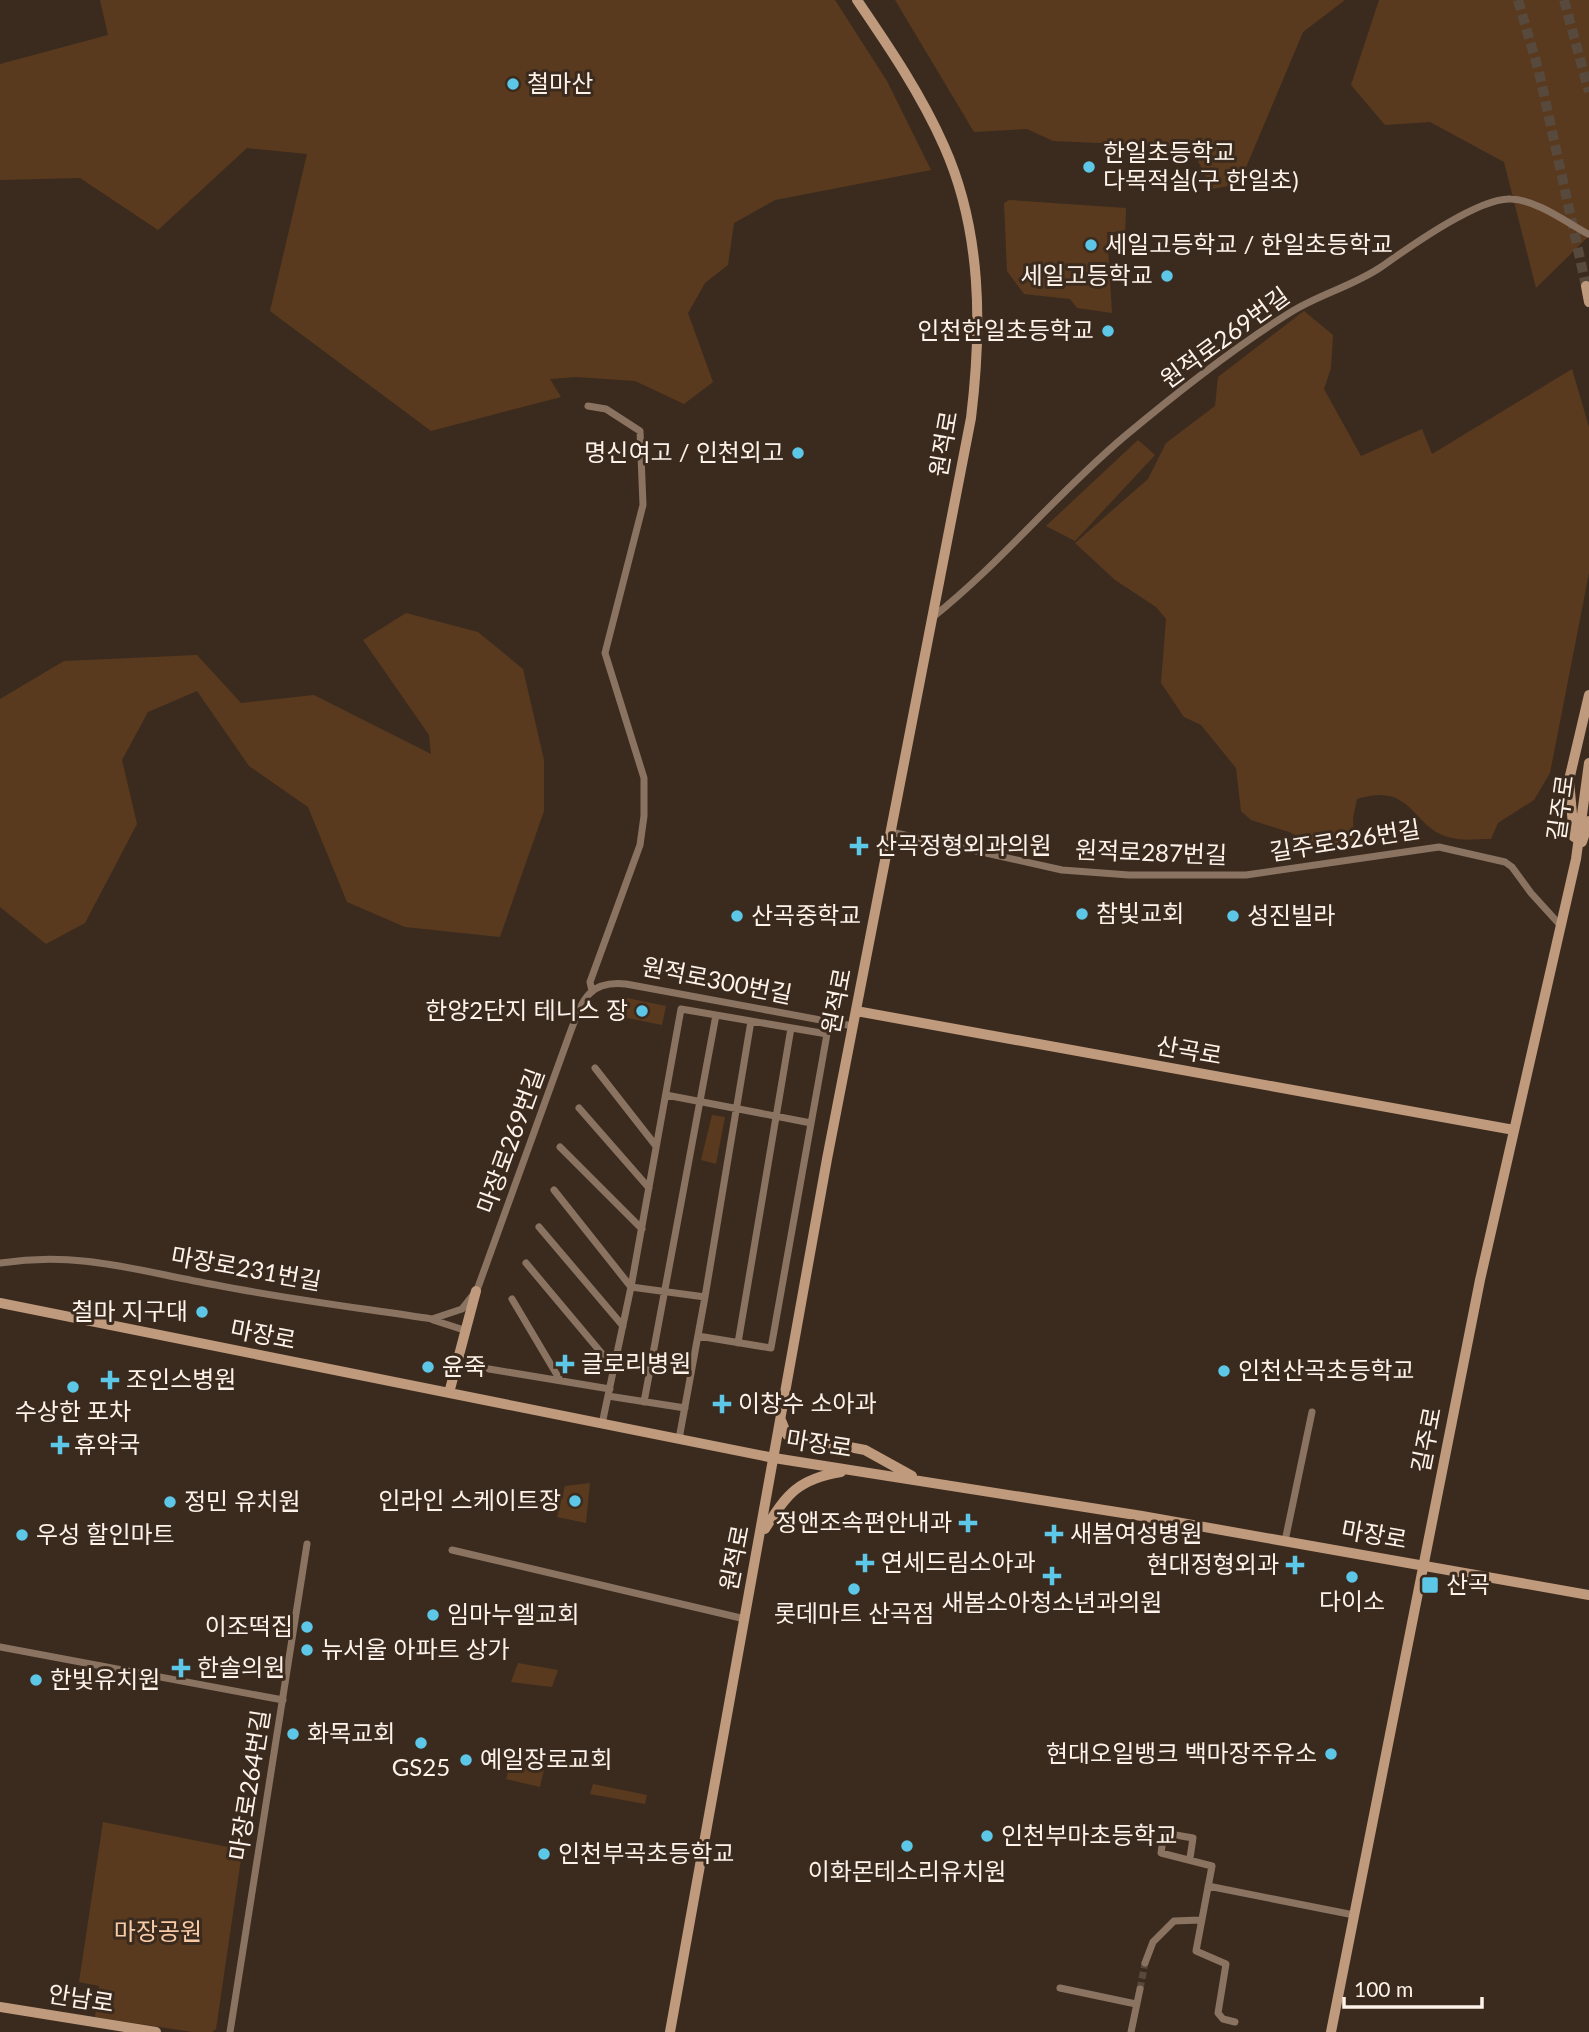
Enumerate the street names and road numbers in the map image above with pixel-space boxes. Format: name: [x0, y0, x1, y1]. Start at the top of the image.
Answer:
street label: 원적로269번길: [1154, 280, 1294, 393]
street label: 원적로: [922, 409, 963, 479]
street label: 길주로: [1541, 773, 1578, 843]
street label: 길주로326번길: [1267, 813, 1422, 866]
street label: 원적로287번길: [1075, 834, 1228, 869]
street label: 원적로300번길: [640, 951, 795, 1008]
street label: 원적로: [815, 965, 856, 1036]
street label: 산곡로: [1154, 1029, 1224, 1070]
street label: 마장로269번길: [470, 1064, 549, 1217]
street label: 마장로231번길: [169, 1240, 324, 1295]
street label: 마장로: [228, 1313, 299, 1354]
street label: 길주로: [1405, 1404, 1446, 1475]
street label: 마장로: [784, 1423, 854, 1462]
street label: 마장로: [1339, 1513, 1409, 1554]
street label: 원적로: [713, 1522, 754, 1593]
street label: 마장로264번길: [222, 1707, 275, 1862]
street label: 안남로: [46, 1978, 116, 2017]

